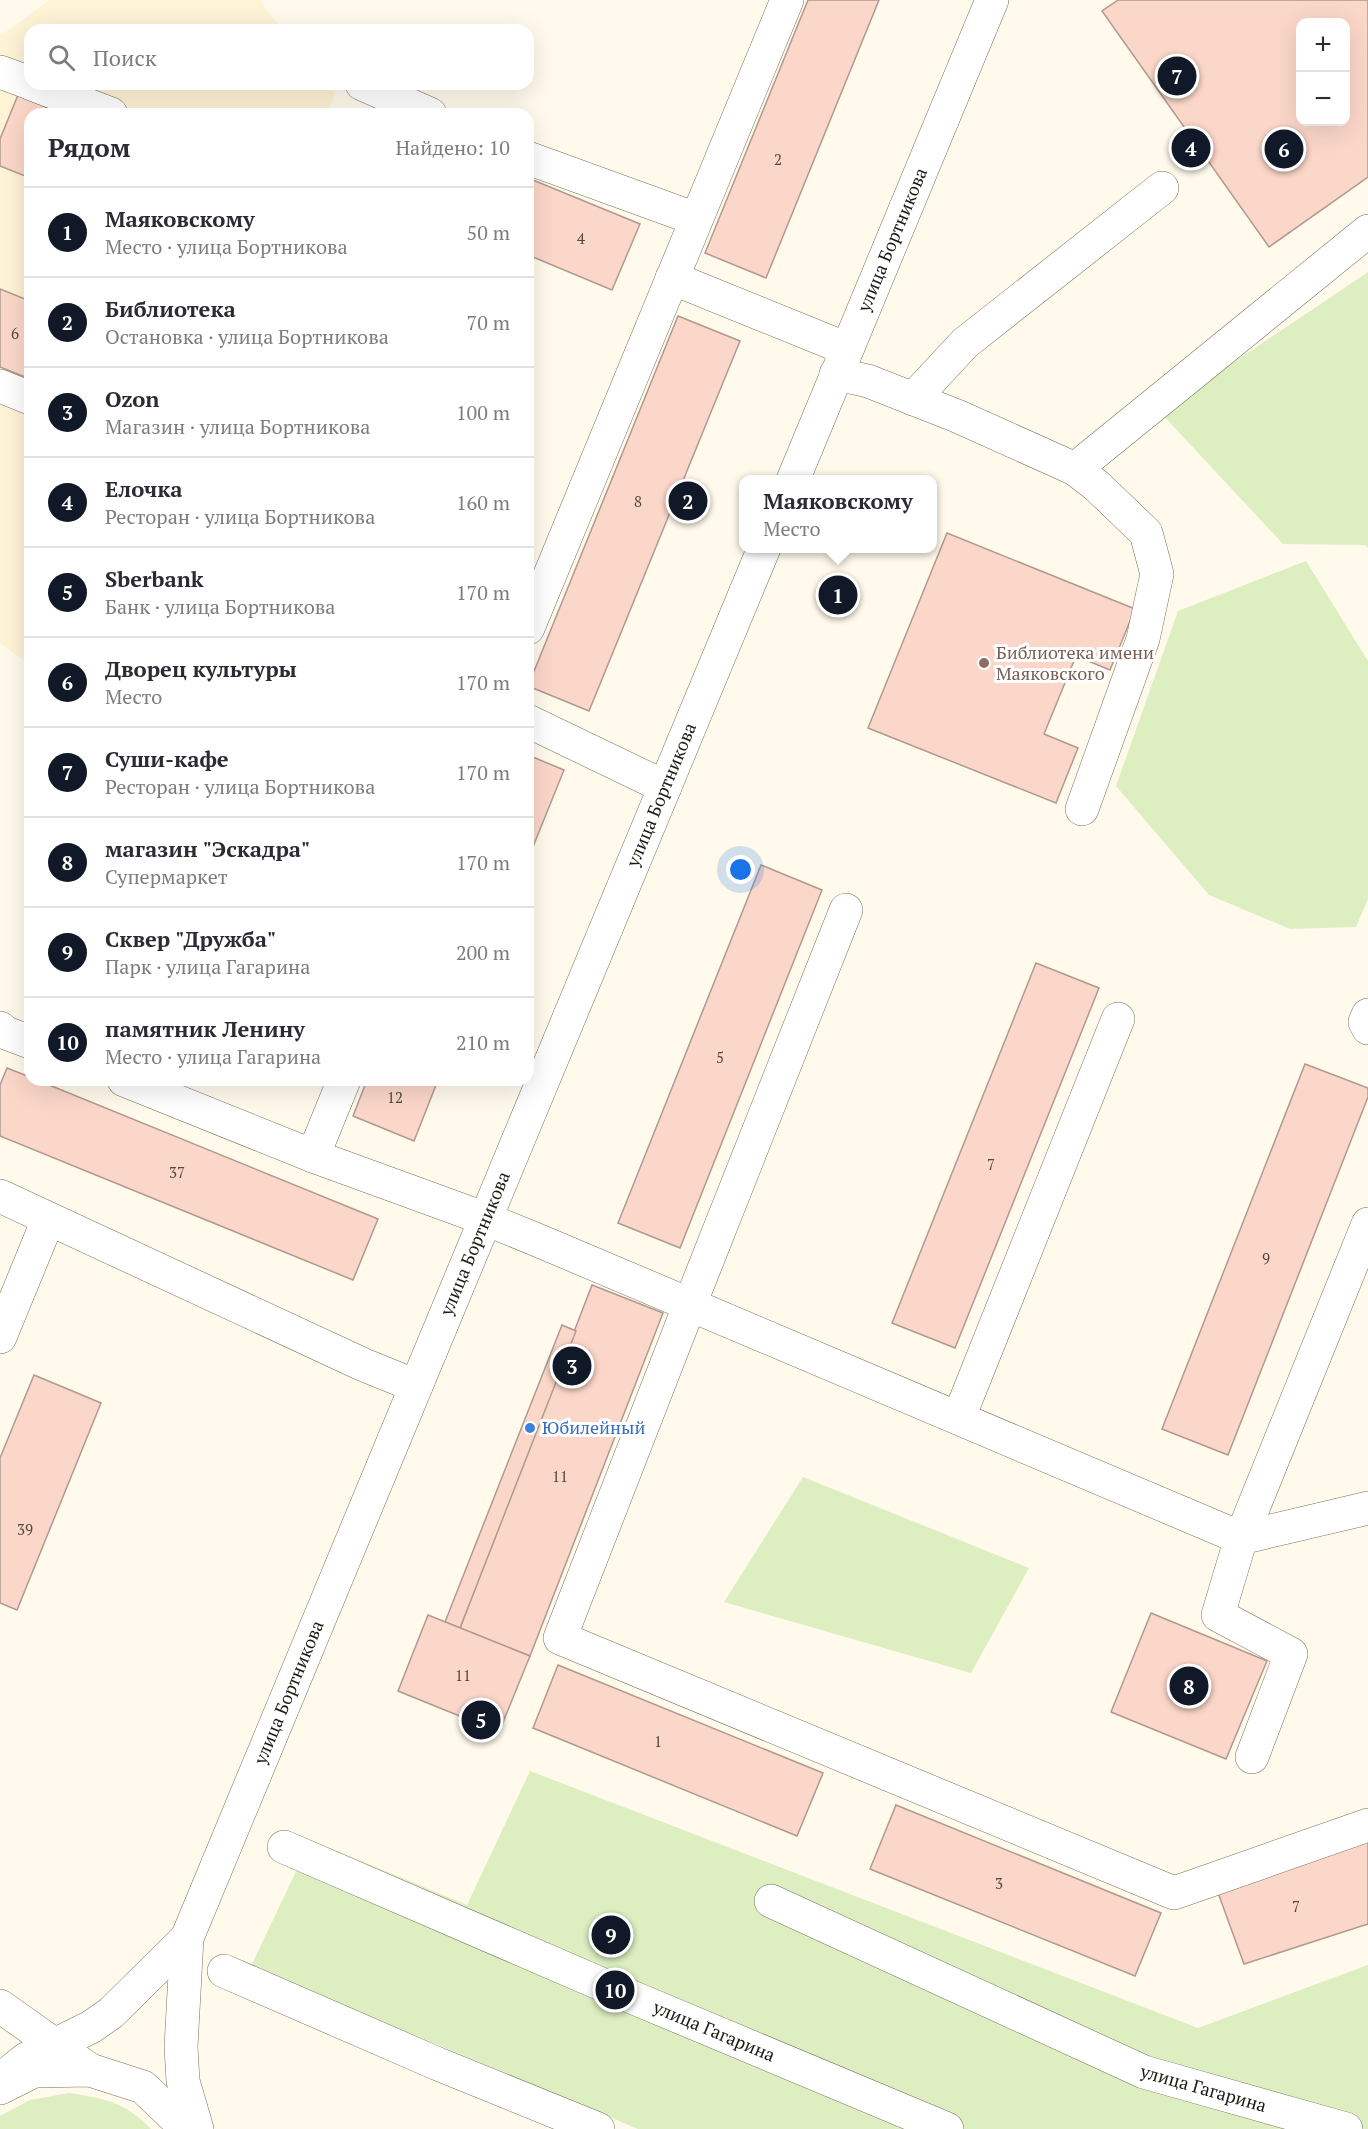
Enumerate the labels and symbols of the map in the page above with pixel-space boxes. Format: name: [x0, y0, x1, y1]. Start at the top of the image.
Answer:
pin: 7: [1158, 54, 1196, 98]
pin: 4: [1172, 126, 1210, 170]
pin: 6: [1264, 126, 1304, 172]
house number: 2: [774, 149, 782, 169]
street label: улица Бортникова: [851, 164, 932, 316]
house number: 4: [577, 228, 585, 248]
house number: 6: [11, 323, 19, 343]
pin: 2: [668, 478, 708, 524]
house number: 8: [634, 491, 642, 511]
pin: 1: [818, 572, 858, 618]
place label: Библиотека имени Маяковского: [996, 640, 1154, 685]
marker: Библиотека имени Маяковского: [977, 656, 991, 670]
street label: улица Бортникова: [620, 719, 701, 871]
your location: [726, 855, 755, 884]
house number: 5: [716, 1047, 724, 1067]
house number: 12: [387, 1087, 403, 1107]
house number: 7: [987, 1154, 995, 1174]
house number: 37: [169, 1162, 185, 1182]
street label: улица Бортникова: [433, 1168, 515, 1320]
house number: 9: [1262, 1248, 1270, 1268]
pin: 3: [552, 1344, 592, 1388]
place label: Юбилейный: [542, 1415, 645, 1439]
marker: Юбилейный: [523, 1421, 537, 1435]
house number: 11: [552, 1466, 568, 1486]
house number: 39: [17, 1519, 33, 1539]
street label: улица Бортникова: [247, 1617, 329, 1769]
pin: 8: [1170, 1664, 1208, 1708]
house number: 11: [455, 1665, 471, 1685]
pin: 5: [462, 1698, 500, 1742]
house number: 1: [654, 1731, 662, 1751]
house number: 3: [995, 1873, 1003, 1893]
house number: 7: [1292, 1896, 1300, 1916]
pin: 9: [592, 1912, 630, 1958]
pin: 10: [596, 1968, 634, 2012]
street label: улица Гагарина: [649, 1994, 779, 2067]
street label: улица Гагарина: [1137, 2058, 1269, 2117]

